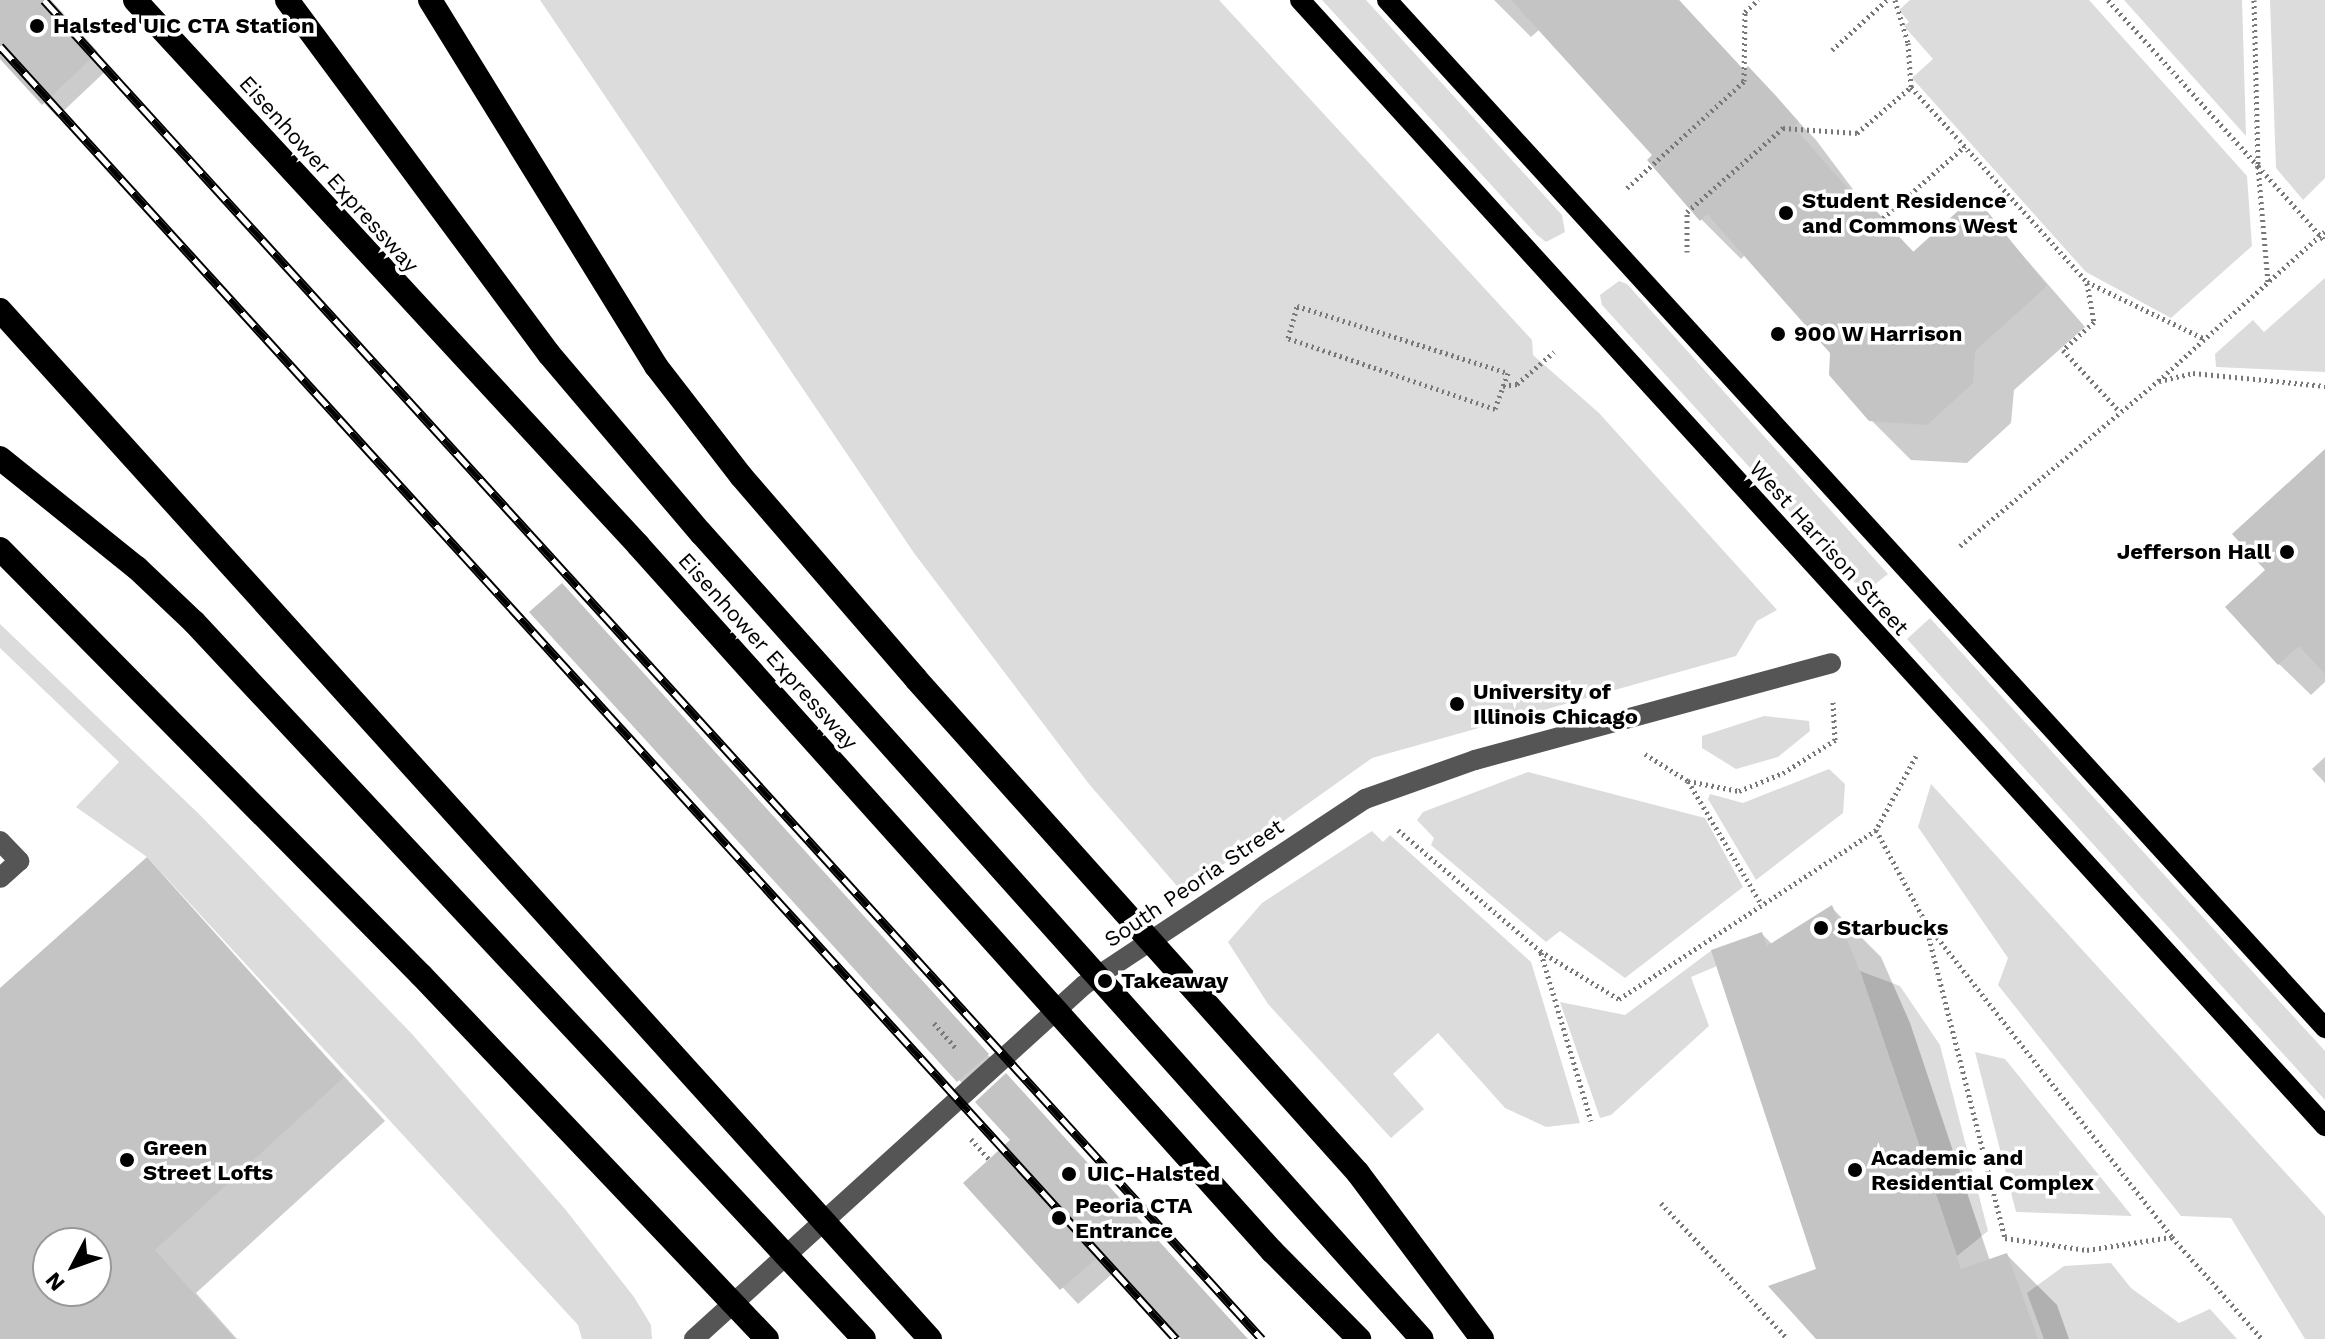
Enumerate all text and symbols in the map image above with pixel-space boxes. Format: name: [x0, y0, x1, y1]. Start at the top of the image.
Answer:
place label: Halsted UIC CTA Station: [53, 13, 315, 39]
marker: Halsted UIC CTA Station: [28, 17, 46, 35]
street label: Eisenhower Expressway: [233, 70, 425, 278]
place label: Student Residence and Commons West: [1802, 187, 2018, 238]
marker: Student Residence and Commons West: [1777, 204, 1795, 222]
place label: 900 W Harrison: [1794, 321, 1963, 347]
marker: 900 W Harrison: [1769, 325, 1787, 343]
street label: West Harrison Street: [1744, 455, 1914, 641]
place label: Jefferson Hall: [2117, 539, 2271, 565]
marker: Jefferson Hall: [2278, 543, 2296, 561]
street label: Eisenhower Expressway: [672, 547, 864, 755]
place label: University of Illinois Chicago: [1473, 678, 1638, 730]
marker: University of Illinois Chicago: [1448, 695, 1466, 713]
street label: South Peoria Street: [1099, 813, 1289, 953]
place label: Starbucks: [1837, 915, 1948, 941]
marker: Starbucks: [1812, 919, 1830, 937]
place label: Takeaway: [1121, 968, 1228, 994]
marker: Takeaway: [1096, 972, 1114, 990]
place label: Green Street Lofts: [143, 1134, 273, 1186]
place label: Academic and Residential Complex: [1871, 1144, 2094, 1196]
marker: Green Street Lofts: [118, 1151, 136, 1169]
place label: UIC-Halsted: [1087, 1161, 1220, 1187]
marker: Academic and Residential Complex: [1846, 1161, 1864, 1179]
marker: UIC-Halsted: [1058, 1163, 1080, 1185]
place label: Peoria CTA Entrance: [1075, 1192, 1193, 1244]
marker: Peoria CTA Entrance: [1050, 1209, 1068, 1227]
north arrow: [32, 1227, 112, 1307]
text: N: [40, 1267, 70, 1296]

